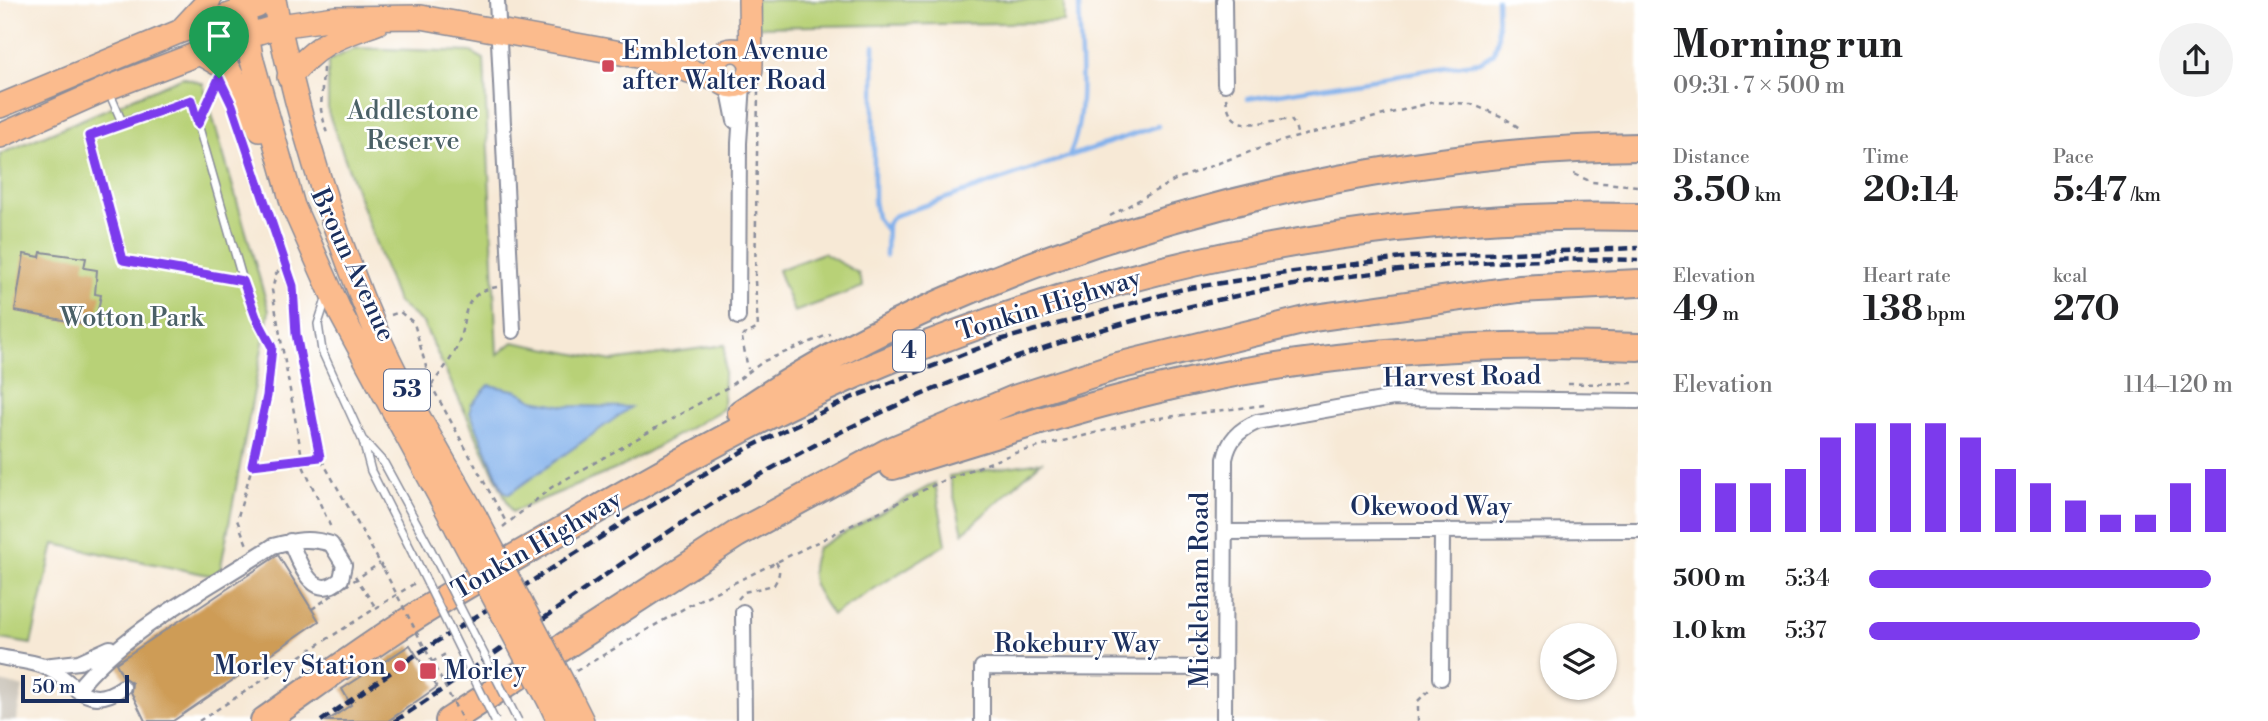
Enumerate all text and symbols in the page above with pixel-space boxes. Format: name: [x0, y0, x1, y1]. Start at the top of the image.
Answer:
pin: [189, 6, 249, 78]
icon: arrive: [200, 17, 238, 55]
text: Morning run: [1673, 22, 1903, 69]
button: share: [2159, 23, 2233, 97]
place label: Embleton Avenue after Walter Road: [622, 35, 828, 97]
marker: Embleton Avenue after Walter Road: [600, 58, 616, 74]
text: 09:31 · 7 × 500 m: [1673, 72, 1845, 100]
park label: Addlestone Reserve: [346, 95, 479, 157]
text: Distance: [1673, 145, 1750, 169]
text: Time: [1863, 145, 1909, 169]
text: Pace: [2053, 145, 2094, 169]
text: 3.50: [1673, 169, 1751, 212]
text: 20:14: [1863, 169, 1959, 212]
text: 5:47: [2053, 169, 2127, 212]
street label: Broun Avenue: [303, 182, 402, 347]
text: km: [1751, 183, 1781, 207]
text: /km: [2127, 183, 2161, 207]
street label: Tonkin Highway: [953, 262, 1145, 348]
text: Elevation: [1673, 264, 1755, 288]
text: Heart rate: [1863, 264, 1951, 288]
text: kcal: [2053, 264, 2087, 288]
text: 49: [1673, 288, 1719, 331]
text: 138: [1863, 288, 1923, 331]
text: 270: [2053, 288, 2120, 331]
park label: Wotton Park: [59, 302, 205, 334]
text: m: [1719, 302, 1739, 326]
text: bpm: [1923, 302, 1966, 326]
road number: 4: [893, 330, 925, 372]
street label: Harvest Road: [1383, 360, 1542, 394]
road number: 53: [384, 370, 430, 410]
text: Elevation: [1673, 371, 1773, 399]
text: 114–120 m: [2124, 371, 2233, 399]
street label: Tonkin Highway: [446, 483, 628, 607]
street label: Okewood Way: [1350, 491, 1512, 523]
street label: Mickleham Road: [1184, 492, 1216, 688]
text: 500 m: [1673, 565, 1745, 593]
text: 5:34: [1785, 565, 1830, 593]
text: 1.0 km: [1673, 617, 1746, 645]
text: 5:37: [1785, 617, 1827, 645]
map controls: [1540, 623, 1617, 700]
button: layers: [1540, 623, 1617, 700]
street label: Rokebury Way: [994, 628, 1160, 660]
place label: Morley Station: [213, 650, 386, 682]
place label: Morley: [444, 655, 526, 687]
marker: Morley Station: [392, 658, 408, 674]
marker: Morley: [418, 661, 438, 681]
scale bar: [21, 672, 130, 704]
text: 50 m: [32, 675, 76, 699]

